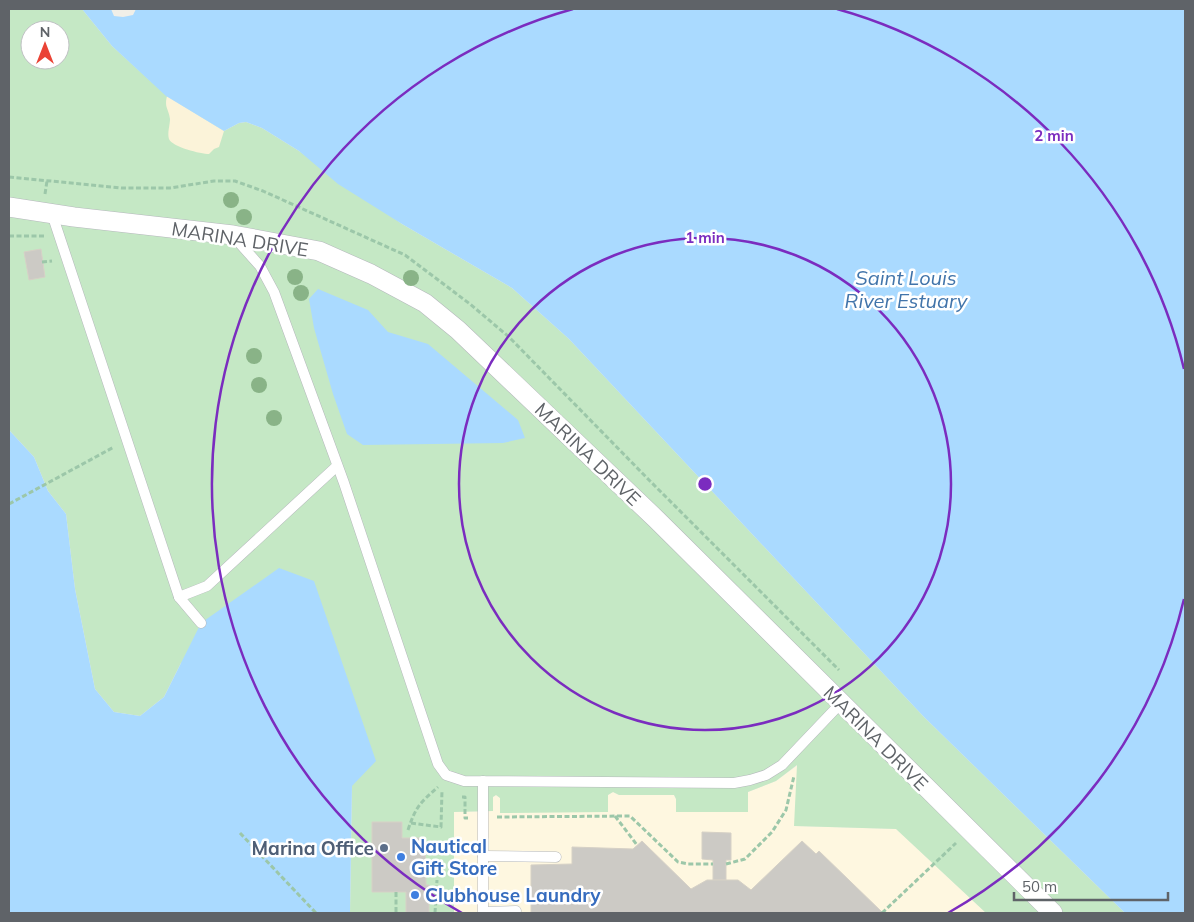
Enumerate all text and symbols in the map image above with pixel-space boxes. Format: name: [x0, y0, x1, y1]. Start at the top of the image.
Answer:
north arrow: [20, 20, 70, 70]
text: N: [40, 23, 50, 41]
text: 2 min: [1034, 126, 1074, 145]
street label: MARINA DRIVE: [170, 216, 310, 262]
text: 1 min: [685, 228, 725, 247]
water label: Saint Louis River Estuary: [845, 265, 969, 313]
street label: MARINA DRIVE: [530, 397, 646, 511]
centre of rings: [696, 475, 714, 493]
street label: MARINA DRIVE: [819, 681, 933, 795]
place label: Nautical Gift Store: [411, 834, 497, 880]
place label: Marina Office: [252, 836, 374, 860]
marker: Marina Office: [378, 842, 390, 854]
marker: Nautical Gift Store: [395, 851, 407, 863]
scale bar: [1014, 870, 1168, 902]
text: 50 m: [1022, 877, 1057, 896]
place label: Clubhouse Laundry: [425, 883, 601, 907]
marker: Clubhouse Laundry: [409, 889, 421, 901]

